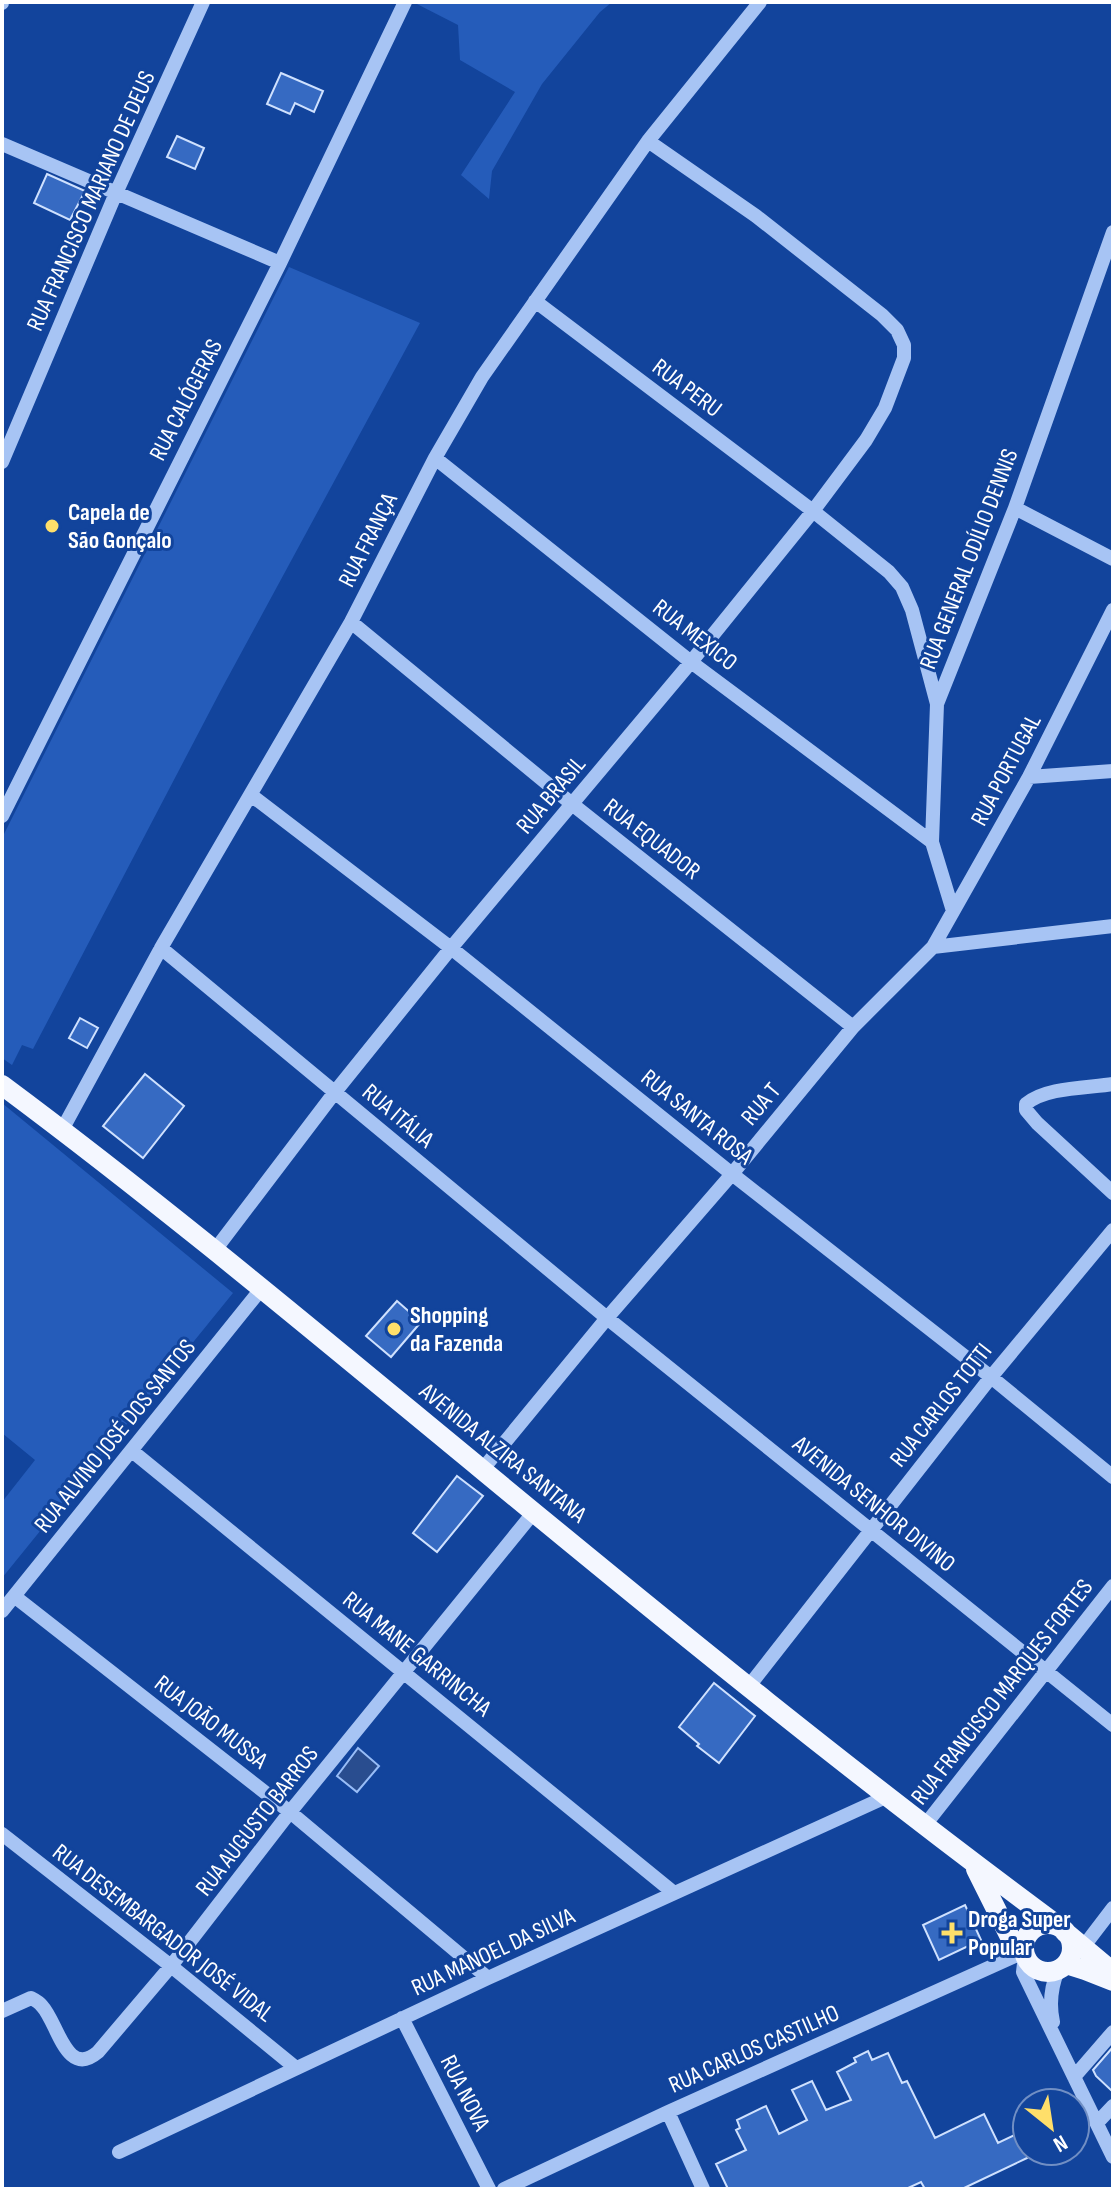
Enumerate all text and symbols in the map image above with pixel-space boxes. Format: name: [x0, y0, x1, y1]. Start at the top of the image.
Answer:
street label: RUA FRANCISCO MARIANO DE DEUS: [21, 67, 161, 335]
street label: RUA CALÓGERAS: [143, 334, 229, 466]
street label: RUA PERU: [646, 352, 728, 424]
street label: RUA GENERAL ODÍLIO DENNIS: [914, 445, 1024, 673]
street label: RUA FRANÇA: [332, 488, 404, 592]
place label: Capela de São Gonçalo: [68, 498, 172, 555]
marker: Capela de São Gonçalo: [43, 517, 61, 535]
street label: RUA MEXICO: [647, 593, 743, 677]
street label: RUA PORTUGAL: [964, 709, 1048, 831]
street label: RUA BRASIL: [510, 750, 592, 840]
street label: RUA EQUADOR: [598, 792, 706, 886]
street label: RUA SANTA ROSA: [635, 1063, 759, 1171]
street label: RUA T: [735, 1077, 787, 1131]
street label: RUA ITÁLIA: [356, 1078, 440, 1155]
place label: Shopping da Fazenda: [410, 1301, 503, 1358]
marker: Shopping da Fazenda: [385, 1320, 403, 1338]
street label: RUA ALVINO JOSÉ DOS SANTOS: [28, 1333, 202, 1539]
street label: RUA CARLOS TOTTI: [884, 1337, 998, 1473]
street label: AVENIDA ALZIRA SANTANA: [413, 1376, 593, 1530]
street label: AVENIDA SENHOR DIVINO: [786, 1429, 961, 1578]
street label: RUA FRANCISCO MARQUES FORTES: [905, 1573, 1099, 1811]
street label: RUA MANE GARRINCHA: [337, 1585, 498, 1723]
street label: RUA JOÃO MUSSA: [149, 1669, 274, 1776]
street label: RUA AUGUSTO BARROS: [189, 1740, 325, 1902]
street label: RUA DESEMBARGADOR JOSÉ VIDAL: [47, 1838, 279, 2028]
street label: RUA MANOEL DA SILVA: [407, 1901, 580, 2002]
place label: Droga Super Popular: [968, 1905, 1071, 1962]
marker: Droga Super Popular: [943, 1924, 961, 1942]
street label: RUA CARLOS CASTILHO: [664, 1998, 844, 2100]
street label: RUA NOVA: [434, 2050, 497, 2136]
north arrow: [1011, 2087, 1091, 2167]
text: N: [1048, 2128, 1072, 2158]

